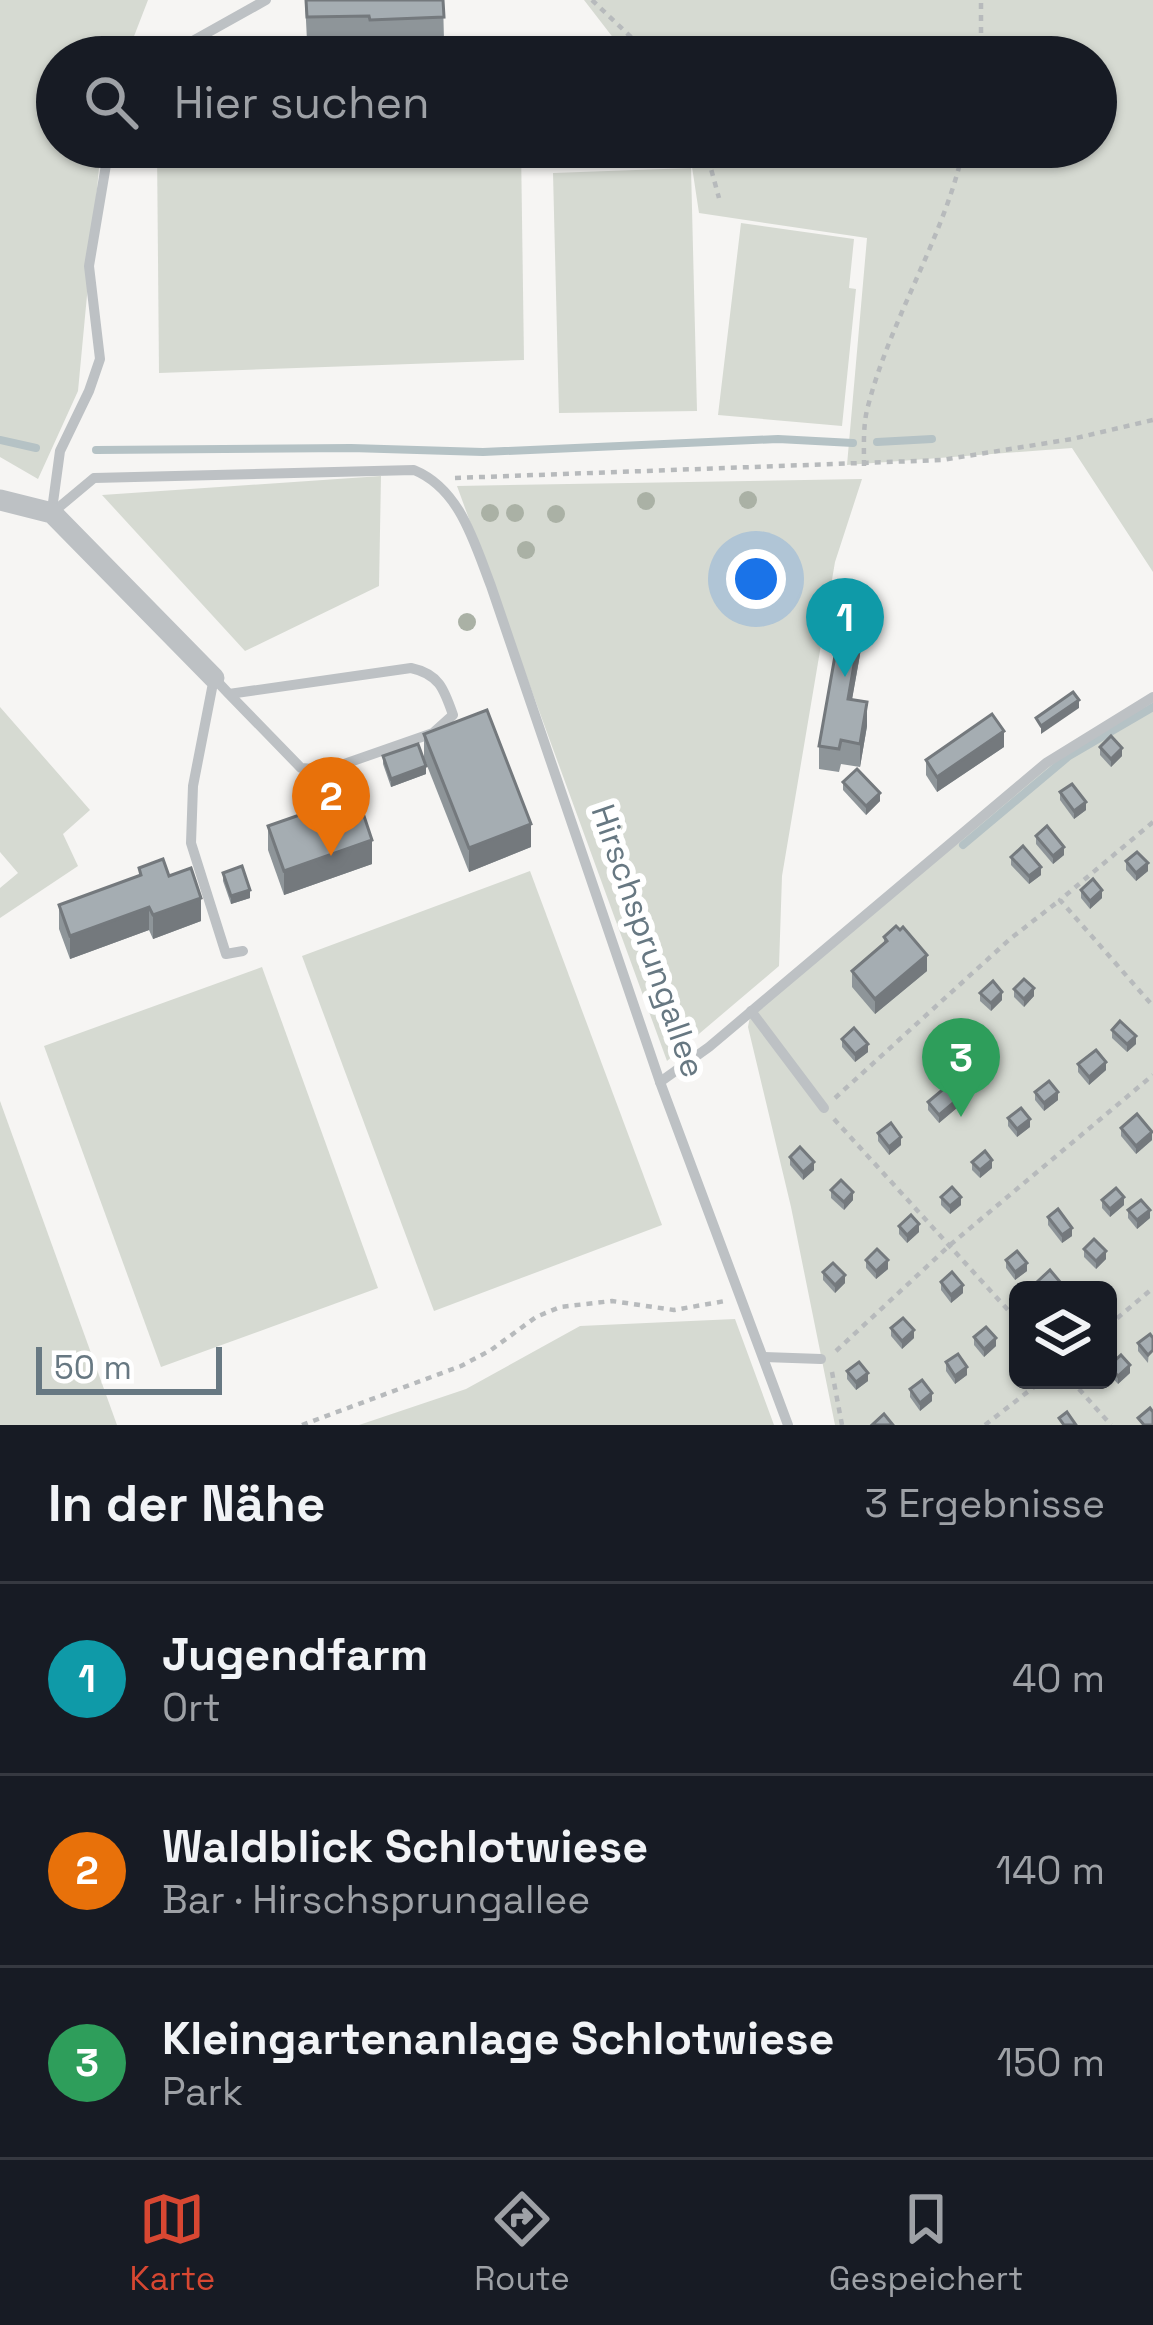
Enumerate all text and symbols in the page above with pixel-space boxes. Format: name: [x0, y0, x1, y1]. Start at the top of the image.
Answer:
search box: [36, 36, 1117, 168]
icon: search: [78, 69, 144, 135]
text: Hier suchen: [174, 74, 430, 131]
your location: [726, 549, 786, 609]
pin: 1: [806, 578, 884, 677]
pin: 2: [292, 757, 370, 856]
street label: Hirschsprungallee: [582, 799, 714, 1083]
pin: 3: [922, 1018, 1000, 1117]
map controls: [1009, 1281, 1117, 1389]
button: layers: [1009, 1281, 1117, 1389]
scale bar: [36, 1341, 222, 1394]
text: 50 m: [54, 1347, 132, 1389]
text: In der Nähe: [48, 1471, 325, 1536]
text: 3 Ergebnisse: [865, 1479, 1105, 1528]
text: Jugendfarm: [162, 1626, 428, 1683]
text: 1: [78, 1654, 96, 1703]
text: 40 m: [1012, 1654, 1105, 1703]
text: Ort: [162, 1683, 221, 1732]
text: Waldblick Schlotwiese: [162, 1818, 648, 1875]
text: 2: [75, 1846, 99, 1895]
text: 140 m: [996, 1846, 1105, 1895]
text: Bar · Hirschsprungallee: [162, 1875, 590, 1924]
text: Kleingartenanlage Schlotwiese: [162, 2010, 835, 2067]
text: 3: [75, 2038, 99, 2087]
text: 150 m: [997, 2038, 1105, 2087]
text: Park: [162, 2067, 243, 2116]
tab: Karte: [130, 2186, 215, 2300]
tab: Route: [474, 2186, 570, 2300]
tab: Gespeichert: [829, 2186, 1023, 2300]

